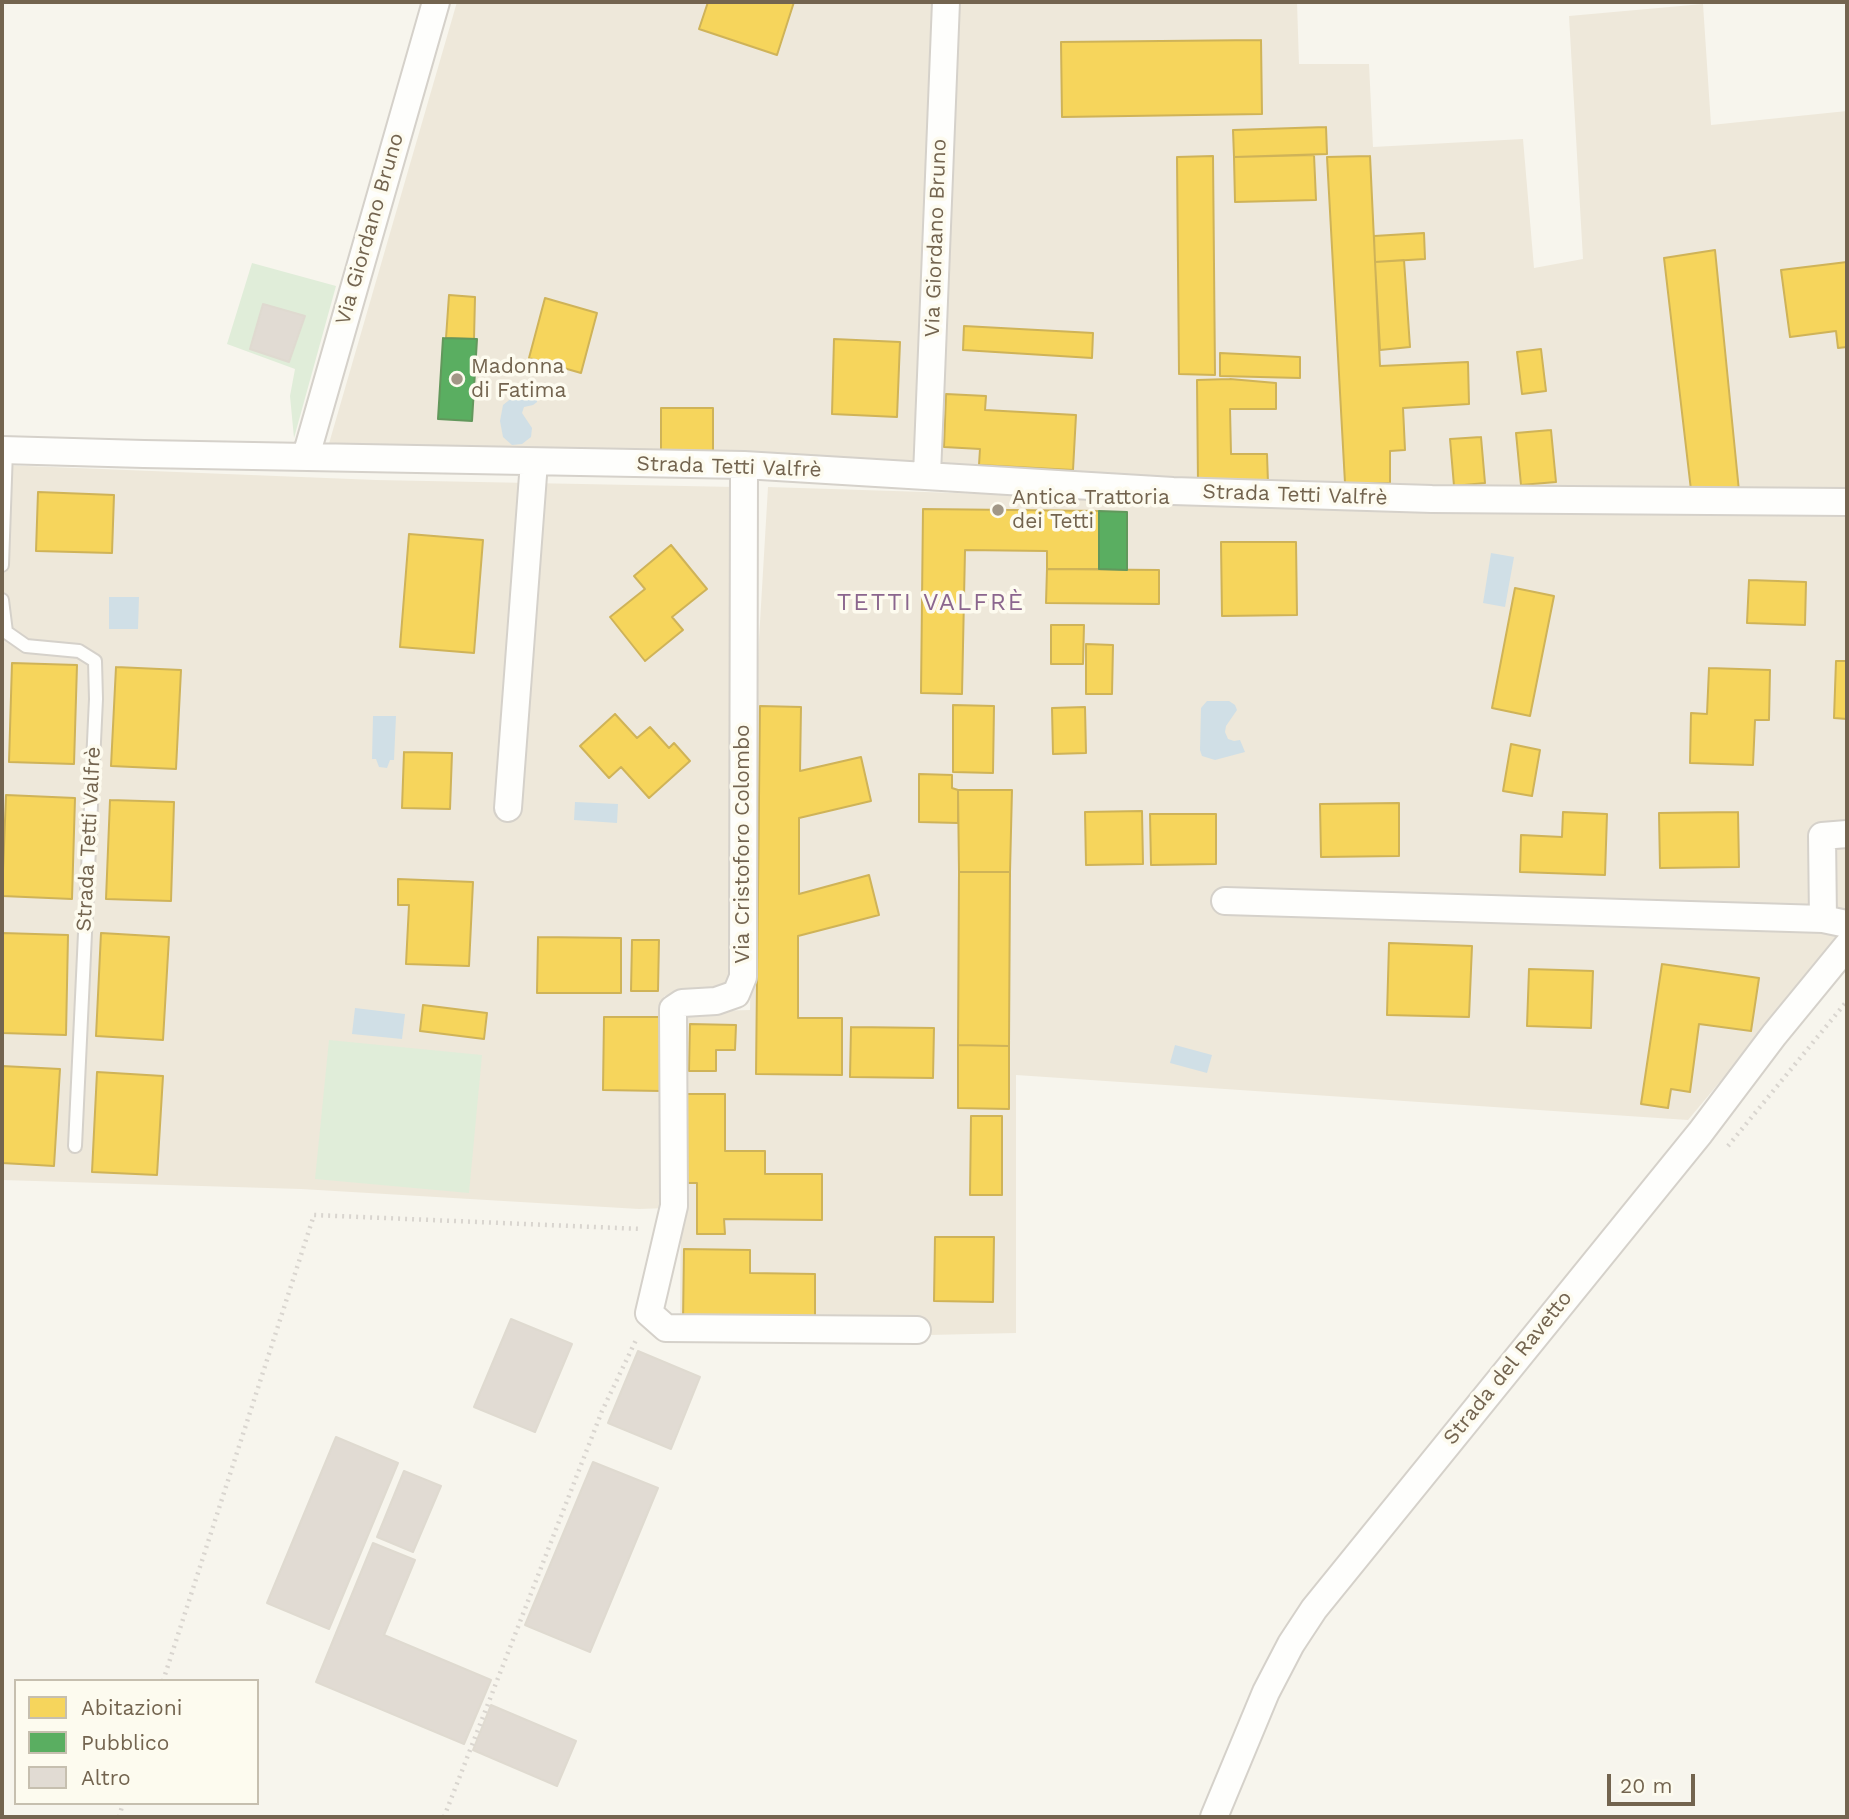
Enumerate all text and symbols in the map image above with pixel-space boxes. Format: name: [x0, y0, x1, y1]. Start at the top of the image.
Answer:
street label: Via Giordano Bruno: [331, 130, 409, 328]
street label: Via Giordano Bruno: [920, 138, 952, 338]
place label: Madonna di Fatima: [471, 354, 566, 404]
marker: Madonna di Fatima: [449, 371, 465, 387]
street label: Strada Tetti Valfrè: [636, 451, 822, 483]
street label: Strada Tetti Valfrè: [1202, 479, 1388, 511]
place label: Antica Trattoria dei Tetti: [1012, 485, 1170, 535]
marker: Antica Trattoria dei Tetti: [990, 502, 1006, 518]
district label: TETTI VALFRÈ: [838, 589, 1024, 617]
street label: Via Cristoforo Colombo: [730, 724, 756, 964]
street label: Strada Tetti Valfrè: [72, 746, 106, 932]
street label: Strada del Ravetto: [1438, 1286, 1578, 1450]
legend: [14, 1679, 259, 1805]
text: Abitazioni: [81, 1695, 182, 1720]
text: Pubblico: [81, 1730, 169, 1755]
scale bar: [1611, 1759, 1699, 1803]
text: Altro: [81, 1765, 131, 1790]
text: 20 m: [1620, 1773, 1672, 1798]

